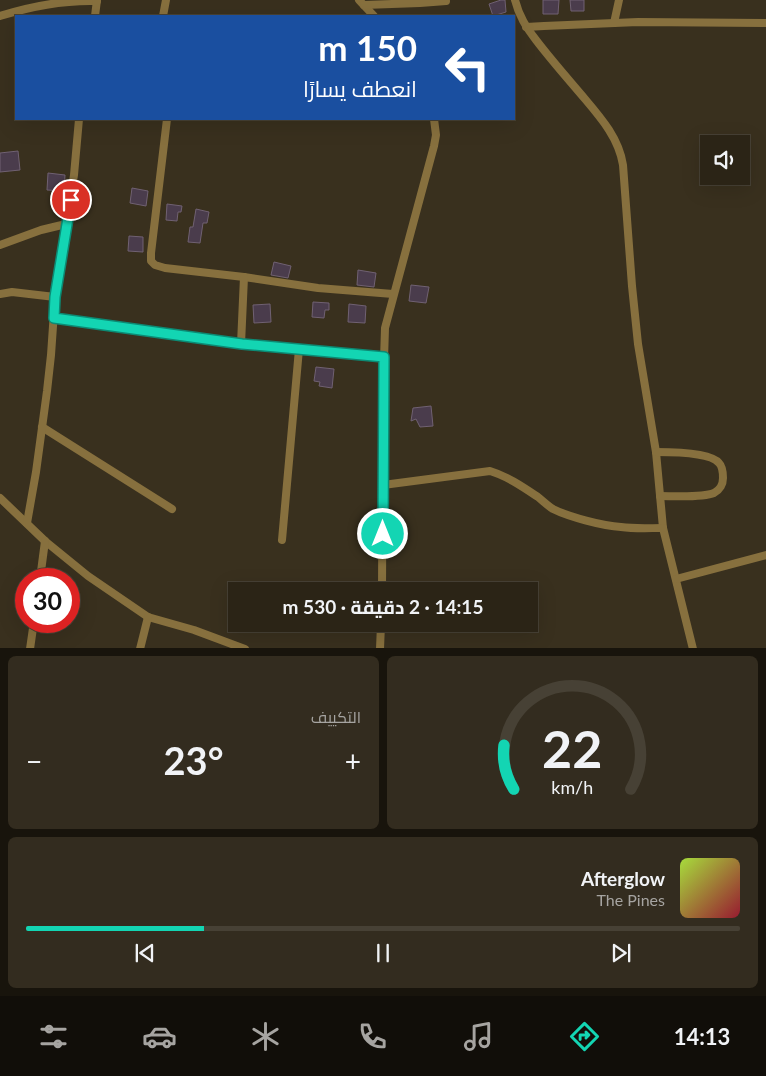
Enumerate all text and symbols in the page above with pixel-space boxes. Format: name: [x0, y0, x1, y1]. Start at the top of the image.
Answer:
text: 150 m: [318, 26, 417, 68]
icon: left: [435, 35, 500, 100]
text: انعطف يسارًا: [303, 75, 417, 102]
map controls: [700, 135, 750, 185]
button: sound: [700, 135, 750, 185]
pin: [50, 179, 92, 221]
icon: arrive: [57, 186, 85, 214]
position arrow: [356, 507, 408, 559]
speed limit sign: 30: [15, 568, 80, 633]
text: 14:15 · 2 دقيقة · 530 m: [283, 595, 483, 618]
text: التكييف: [311, 707, 361, 726]
text: 22: [542, 717, 603, 779]
text: 23°: [164, 737, 223, 783]
text: −: [26, 744, 42, 778]
text: +: [345, 744, 361, 778]
text: km/h: [552, 776, 593, 798]
text: Afterglow: [581, 867, 665, 890]
text: The Pines: [597, 890, 665, 909]
icon: previous: [131, 939, 159, 967]
icon: pause: [369, 939, 397, 967]
icon: next: [607, 939, 635, 967]
icon: filters: [36, 1019, 71, 1054]
icon: car: [142, 1019, 177, 1054]
icon: climate: [248, 1019, 283, 1054]
icon: phone: [355, 1019, 390, 1054]
icon: music: [461, 1019, 496, 1054]
icon: directions: [567, 1019, 602, 1054]
text: 14:13: [674, 1023, 730, 1050]

